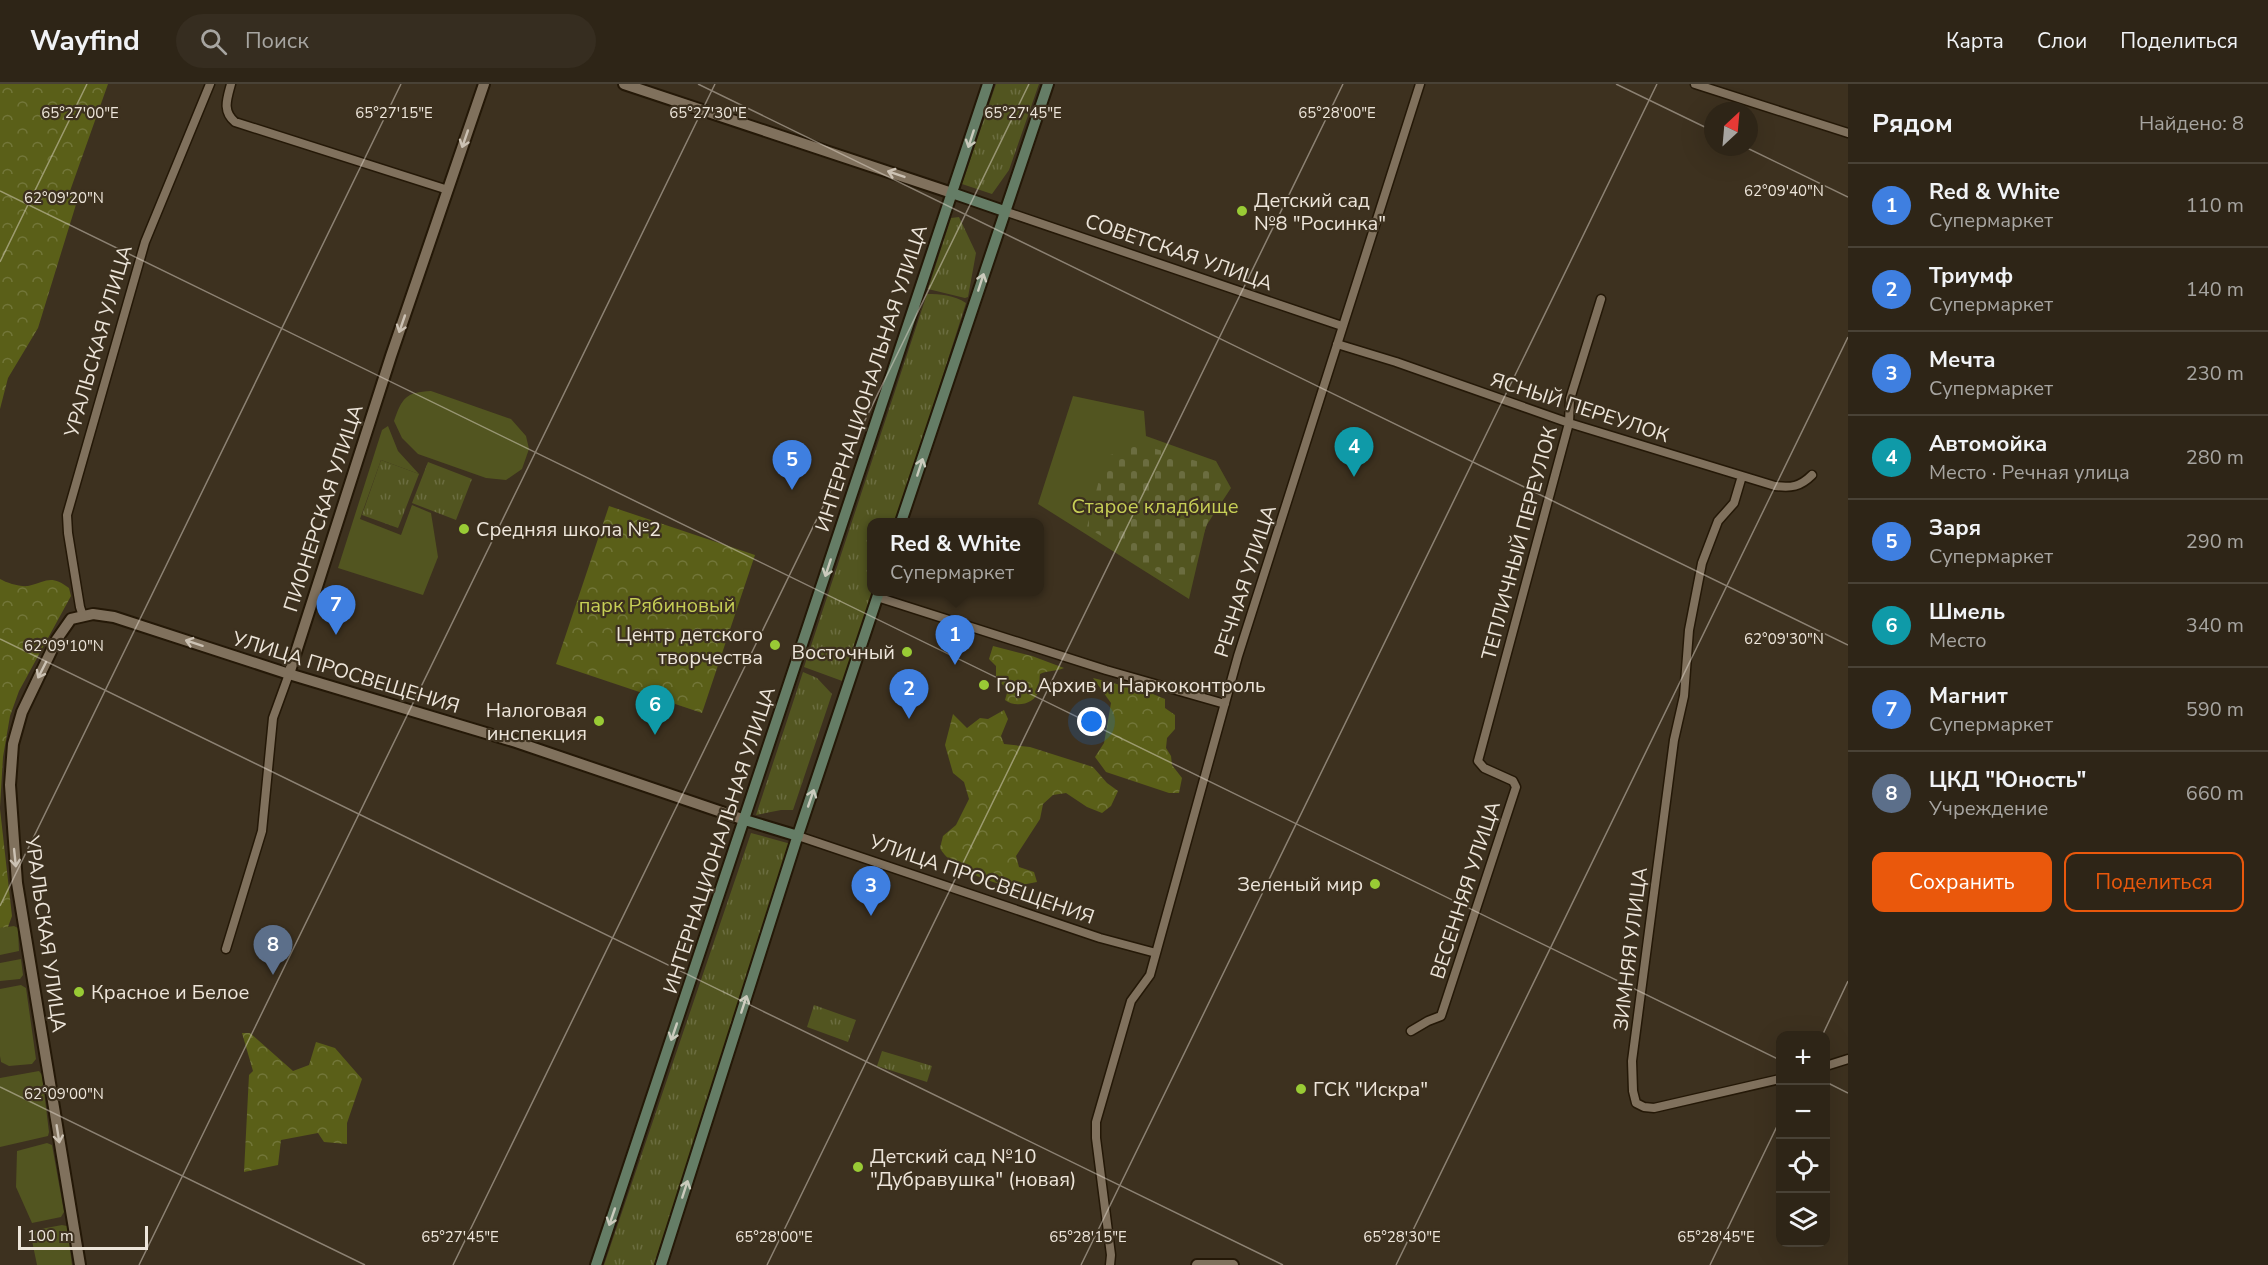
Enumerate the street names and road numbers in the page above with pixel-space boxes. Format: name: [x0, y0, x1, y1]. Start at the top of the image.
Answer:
street label: СОВЕТСКАЯ УЛИЦА: [1081, 208, 1277, 297]
street label: ИНТЕРНАЦИОНАЛЬНАЯ УЛИЦА: [809, 221, 934, 535]
street label: УРАЛЬСКАЯ УЛИЦА: [58, 242, 139, 441]
street label: ЯСНЫЙ ПЕРЕУЛОК: [1487, 366, 1673, 449]
street label: ПИОНЕРСКАЯ УЛИЦА: [277, 401, 370, 615]
street label: ТЕПЛИЧНЫЙ ПЕРЕУЛОК: [1475, 423, 1564, 663]
street label: РЕЧНАЯ УЛИЦА: [1208, 501, 1283, 661]
street label: УЛИЦА ПРОСВЕЩЕНИЯ: [228, 625, 463, 720]
street label: ИНТЕРНАЦИОНАЛЬНАЯ УЛИЦА: [657, 683, 782, 997]
street label: ВЕСЕННЯЯ УЛИЦА: [1424, 797, 1507, 983]
street label: УЛИЦА ПРОСВЕЩЕНИЯ: [865, 828, 1098, 931]
street label: УРАЛЬСКАЯ УЛИЦА: [18, 833, 73, 1035]
street label: ЗИМНЯЯ УЛИЦА: [1607, 865, 1654, 1032]

